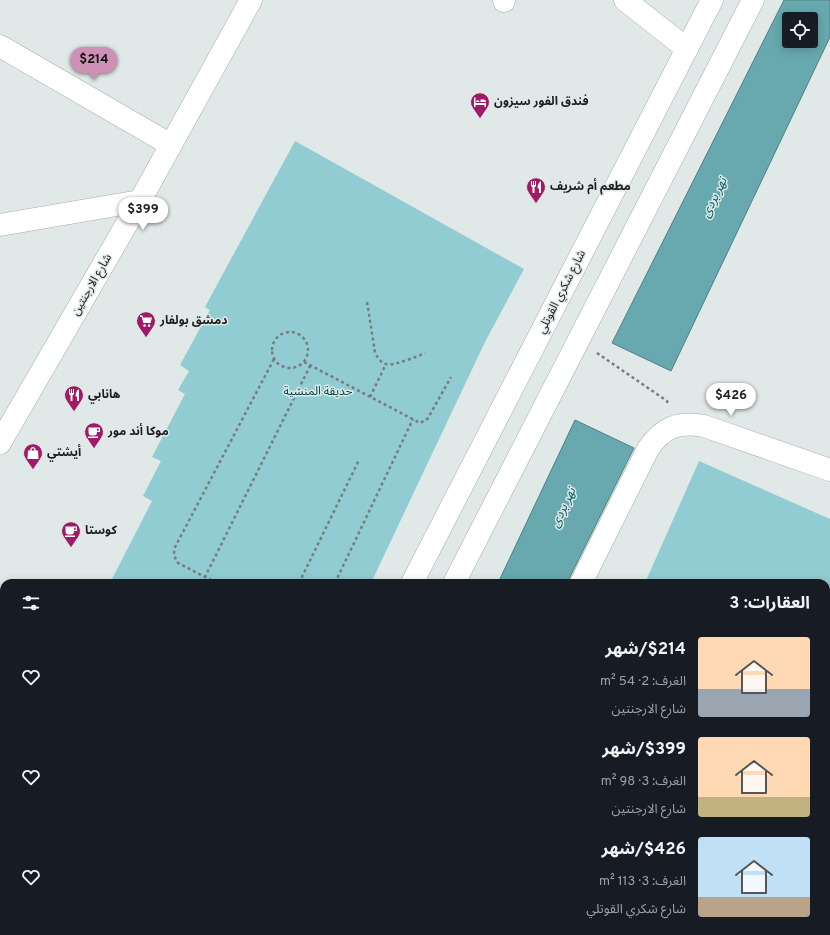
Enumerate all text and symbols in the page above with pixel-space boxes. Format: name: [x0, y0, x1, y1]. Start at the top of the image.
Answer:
map controls: [782, 12, 818, 48]
button: locate: [782, 12, 818, 48]
pin: $214: [70, 47, 118, 81]
text: $214: [79, 52, 109, 68]
hotel icon: فندق الفور سيزون: [469, 91, 491, 119]
place label: فندق الفور سيزون: [494, 94, 588, 110]
water label: نهر بردى: [698, 174, 732, 221]
restaurant icon: مطعم أم شريف: [525, 176, 547, 204]
place label: مطعم أم شريف: [550, 178, 631, 195]
pin: $399: [119, 197, 167, 231]
text: $399: [127, 202, 159, 218]
street label: شارع شكري القوتلي: [534, 247, 591, 337]
street label: شارع الارجنتين: [68, 251, 116, 319]
supermarket icon: دمشق بولفار: [135, 310, 157, 338]
place label: دمشق بولفار: [159, 313, 227, 329]
pin: $426: [707, 383, 755, 417]
restaurant icon: هانابي: [63, 384, 85, 412]
park label: حديقة المنشية: [283, 384, 353, 400]
place label: هانابي: [88, 387, 121, 404]
text: $426: [715, 388, 747, 404]
cafe icon: موكا أند مور: [83, 421, 105, 449]
place label: موكا أند مور: [107, 423, 169, 440]
shop icon: أيشتي: [22, 442, 44, 470]
place label: أيشتي: [47, 444, 81, 462]
water label: نهر بردى: [548, 484, 581, 531]
cafe icon: كوستا: [60, 520, 82, 548]
place label: كوستا: [85, 523, 117, 539]
icon: filters: [20, 592, 42, 614]
text: العقارات: 3: [729, 593, 810, 615]
text: $214/شهر: [605, 639, 686, 661]
icon: home: [730, 653, 778, 701]
icon: heart: [20, 666, 42, 688]
text: الغرف: 2 · 54 m²: [600, 674, 686, 690]
text: شارع الارجنتين: [611, 702, 686, 718]
text: $399/شهر: [602, 739, 686, 761]
icon: home: [730, 753, 778, 801]
icon: heart: [20, 766, 42, 788]
text: الغرف: 3 · 98 m²: [601, 774, 686, 790]
text: شارع الارجنتين: [611, 802, 686, 818]
text: $426/شهر: [602, 839, 686, 861]
icon: home: [730, 853, 778, 901]
icon: heart: [20, 866, 42, 888]
text: الغرف: 3 · 113 m²: [599, 874, 686, 890]
text: شارع شكري القوتلي: [586, 902, 686, 918]

